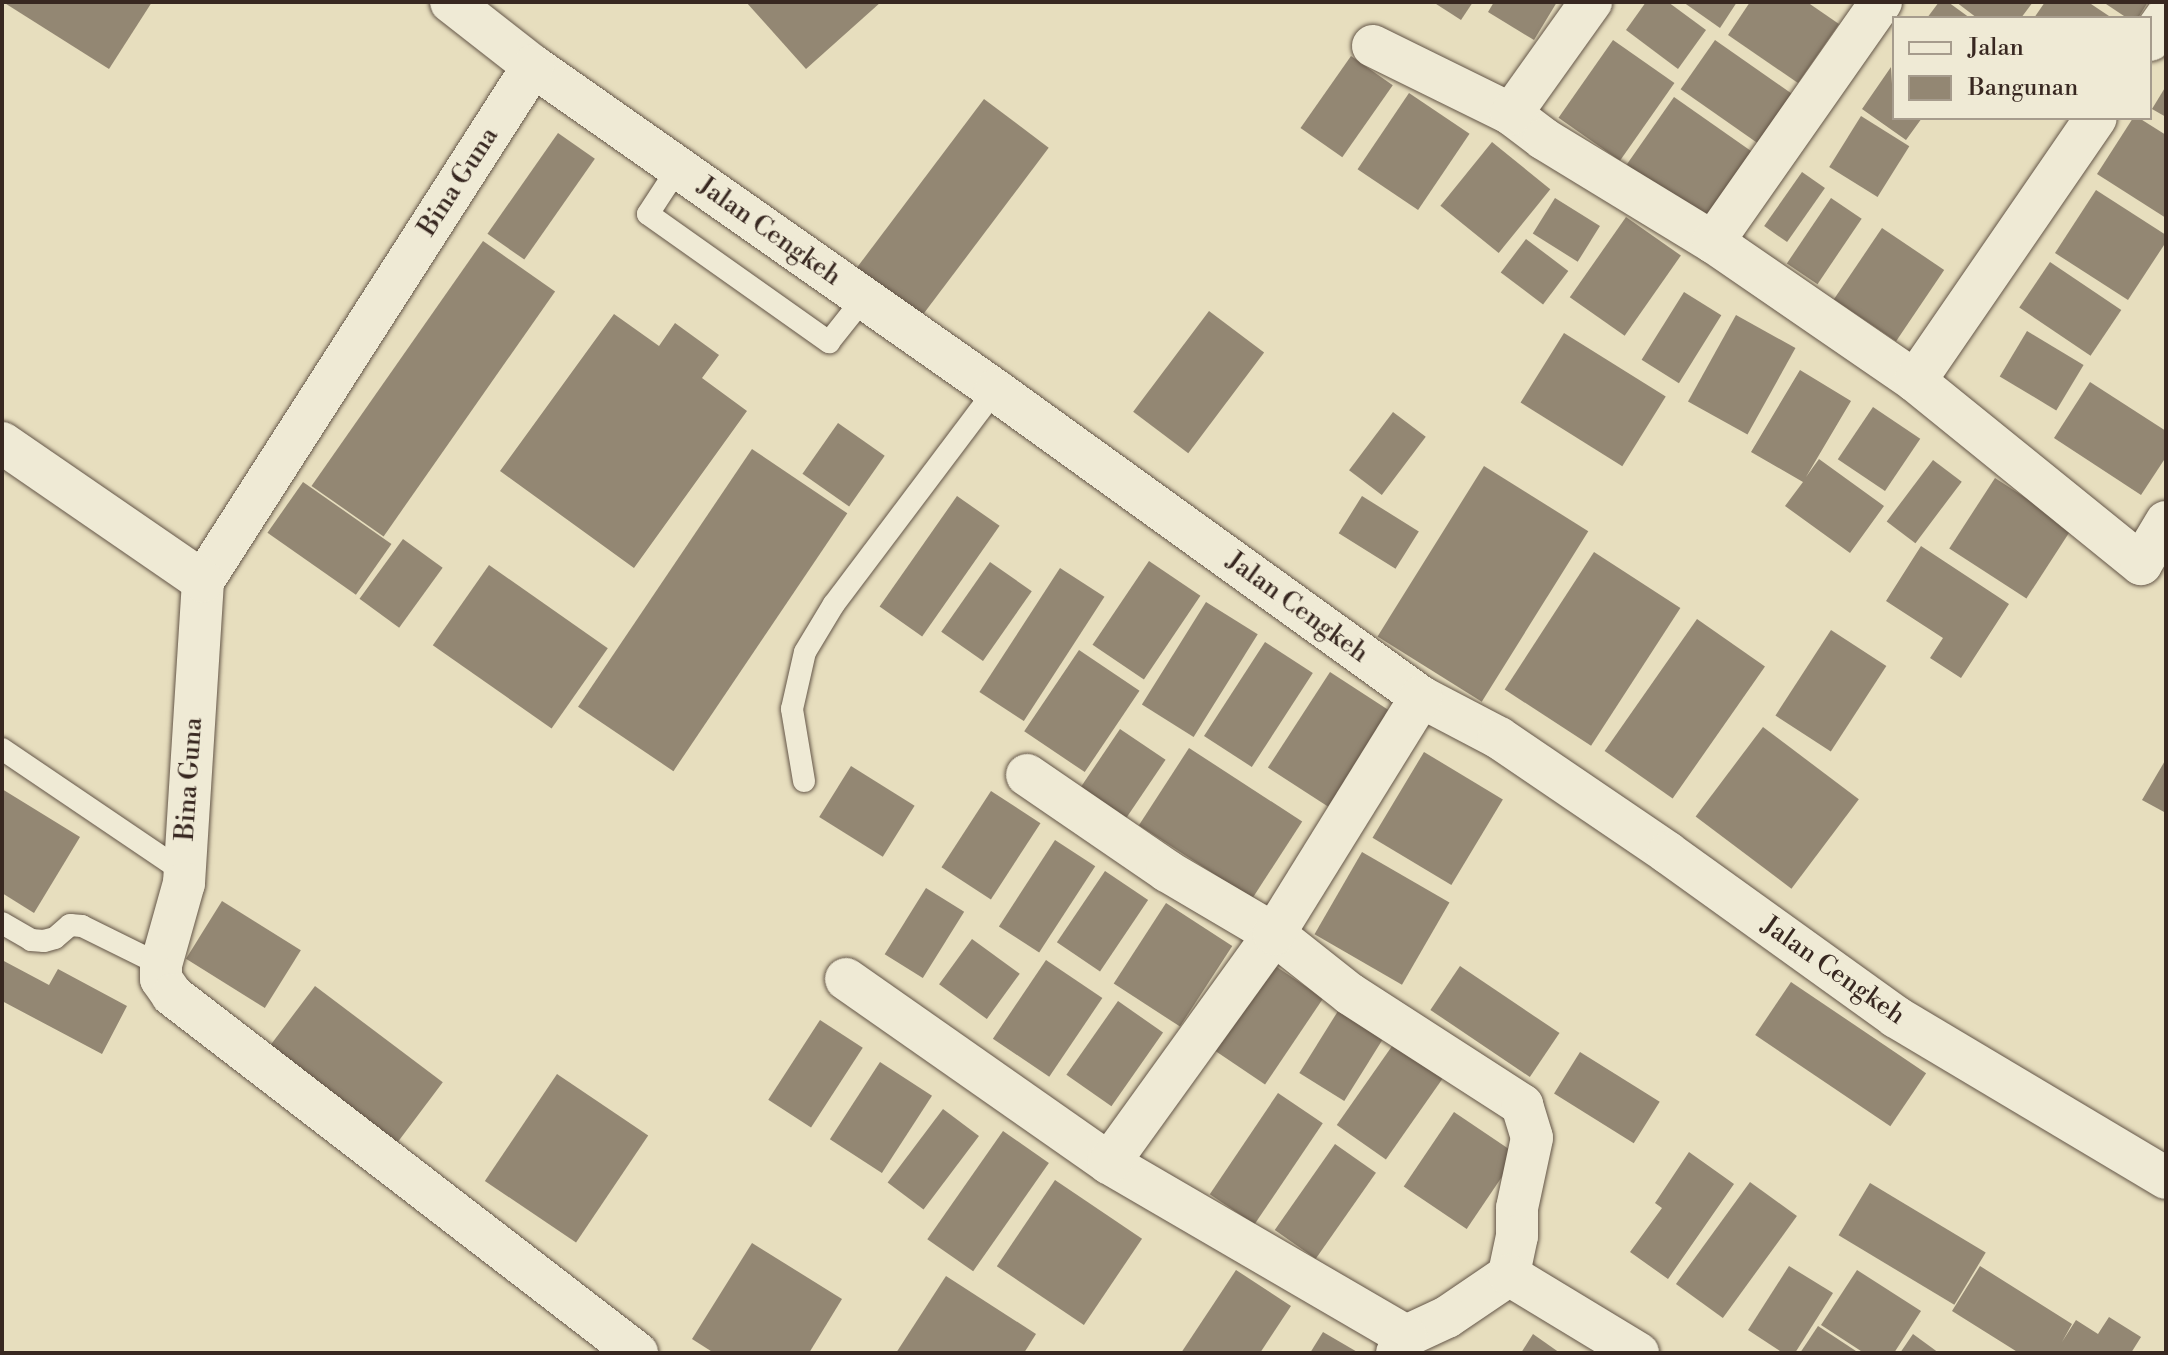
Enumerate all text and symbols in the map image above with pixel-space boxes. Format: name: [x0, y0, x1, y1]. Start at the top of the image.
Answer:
legend: [1892, 16, 2152, 120]
text: Jalan: [1968, 33, 2024, 63]
text: Bangunan: [1968, 73, 2078, 103]
street label: Bina Guna: [412, 122, 506, 242]
street label: Jalan Cengkeh: [691, 171, 847, 293]
street label: Jalan Cengkeh: [1220, 546, 1374, 670]
street label: Bina Guna: [170, 716, 210, 842]
street label: Jalan Cengkeh: [1755, 910, 1911, 1032]

